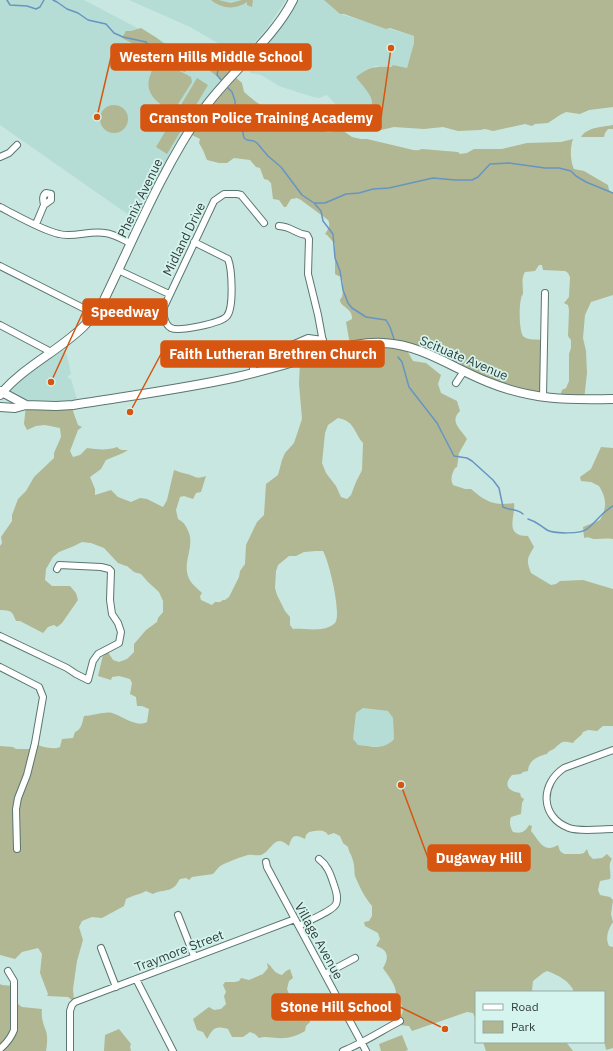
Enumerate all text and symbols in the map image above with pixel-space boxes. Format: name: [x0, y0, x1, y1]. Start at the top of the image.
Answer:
callout: Western Hills Middle School: [111, 44, 311, 70]
text: Western Hills Middle School: [119, 48, 303, 66]
callout: Cranston Police Training Academy: [141, 105, 381, 131]
text: Cranston Police Training Academy: [149, 109, 373, 127]
street label: Phenix Avenue: [113, 156, 167, 240]
street label: Midland Drive: [159, 199, 209, 279]
callout: Speedway: [83, 299, 167, 325]
text: Speedway: [91, 303, 160, 321]
street label: Scituate Avenue: [417, 332, 511, 384]
callout: Faith Lutheran Brethren Church: [161, 341, 384, 367]
text: Faith Lutheran Brethren Church: [169, 345, 377, 363]
callout: Dugaway Hill: [428, 845, 530, 871]
text: Dugaway Hill: [436, 849, 522, 867]
street label: Village Avenue: [291, 899, 347, 983]
street label: Traymore Street: [132, 926, 226, 976]
legend: [475, 991, 605, 1043]
callout: Stone Hill School: [272, 994, 400, 1020]
text: Stone Hill School: [280, 998, 392, 1016]
text: Road: [511, 999, 539, 1014]
text: Park: [511, 1019, 536, 1034]

